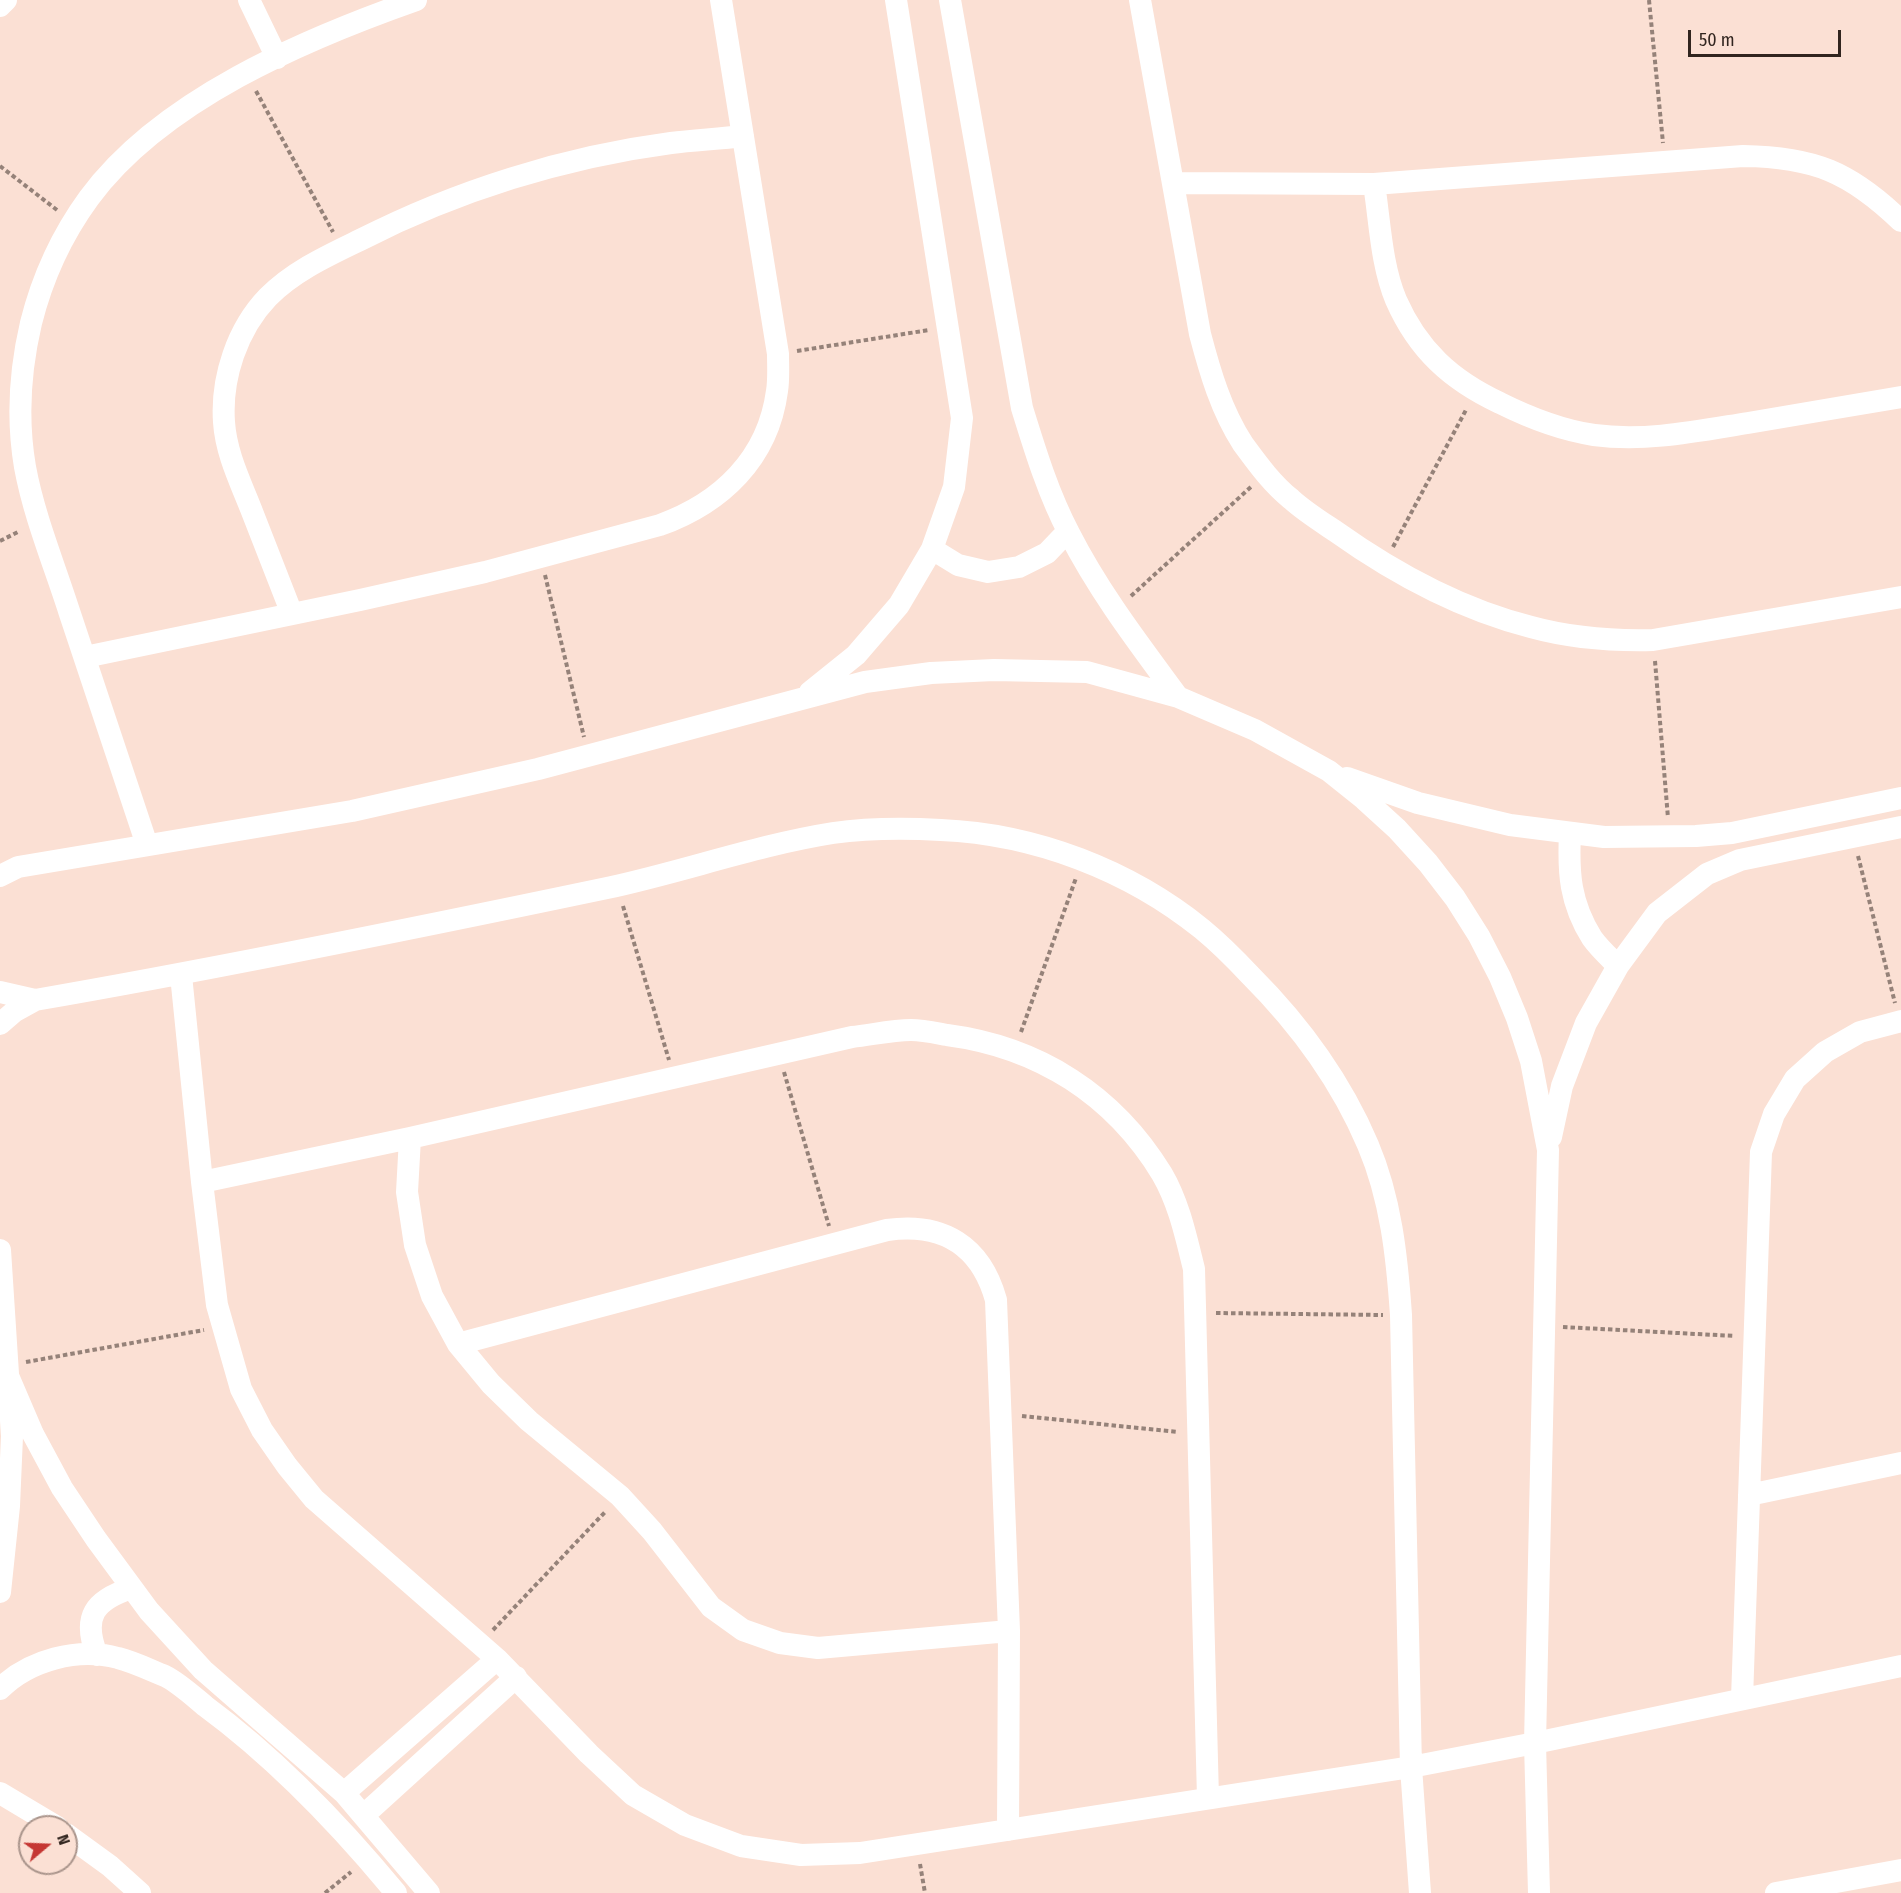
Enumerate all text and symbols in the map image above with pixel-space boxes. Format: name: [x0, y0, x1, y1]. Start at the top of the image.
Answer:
scale bar: [1691, 18, 1844, 56]
text: 50 m: [1699, 29, 1735, 51]
north arrow: [18, 1815, 78, 1875]
text: N: [53, 1832, 74, 1847]

